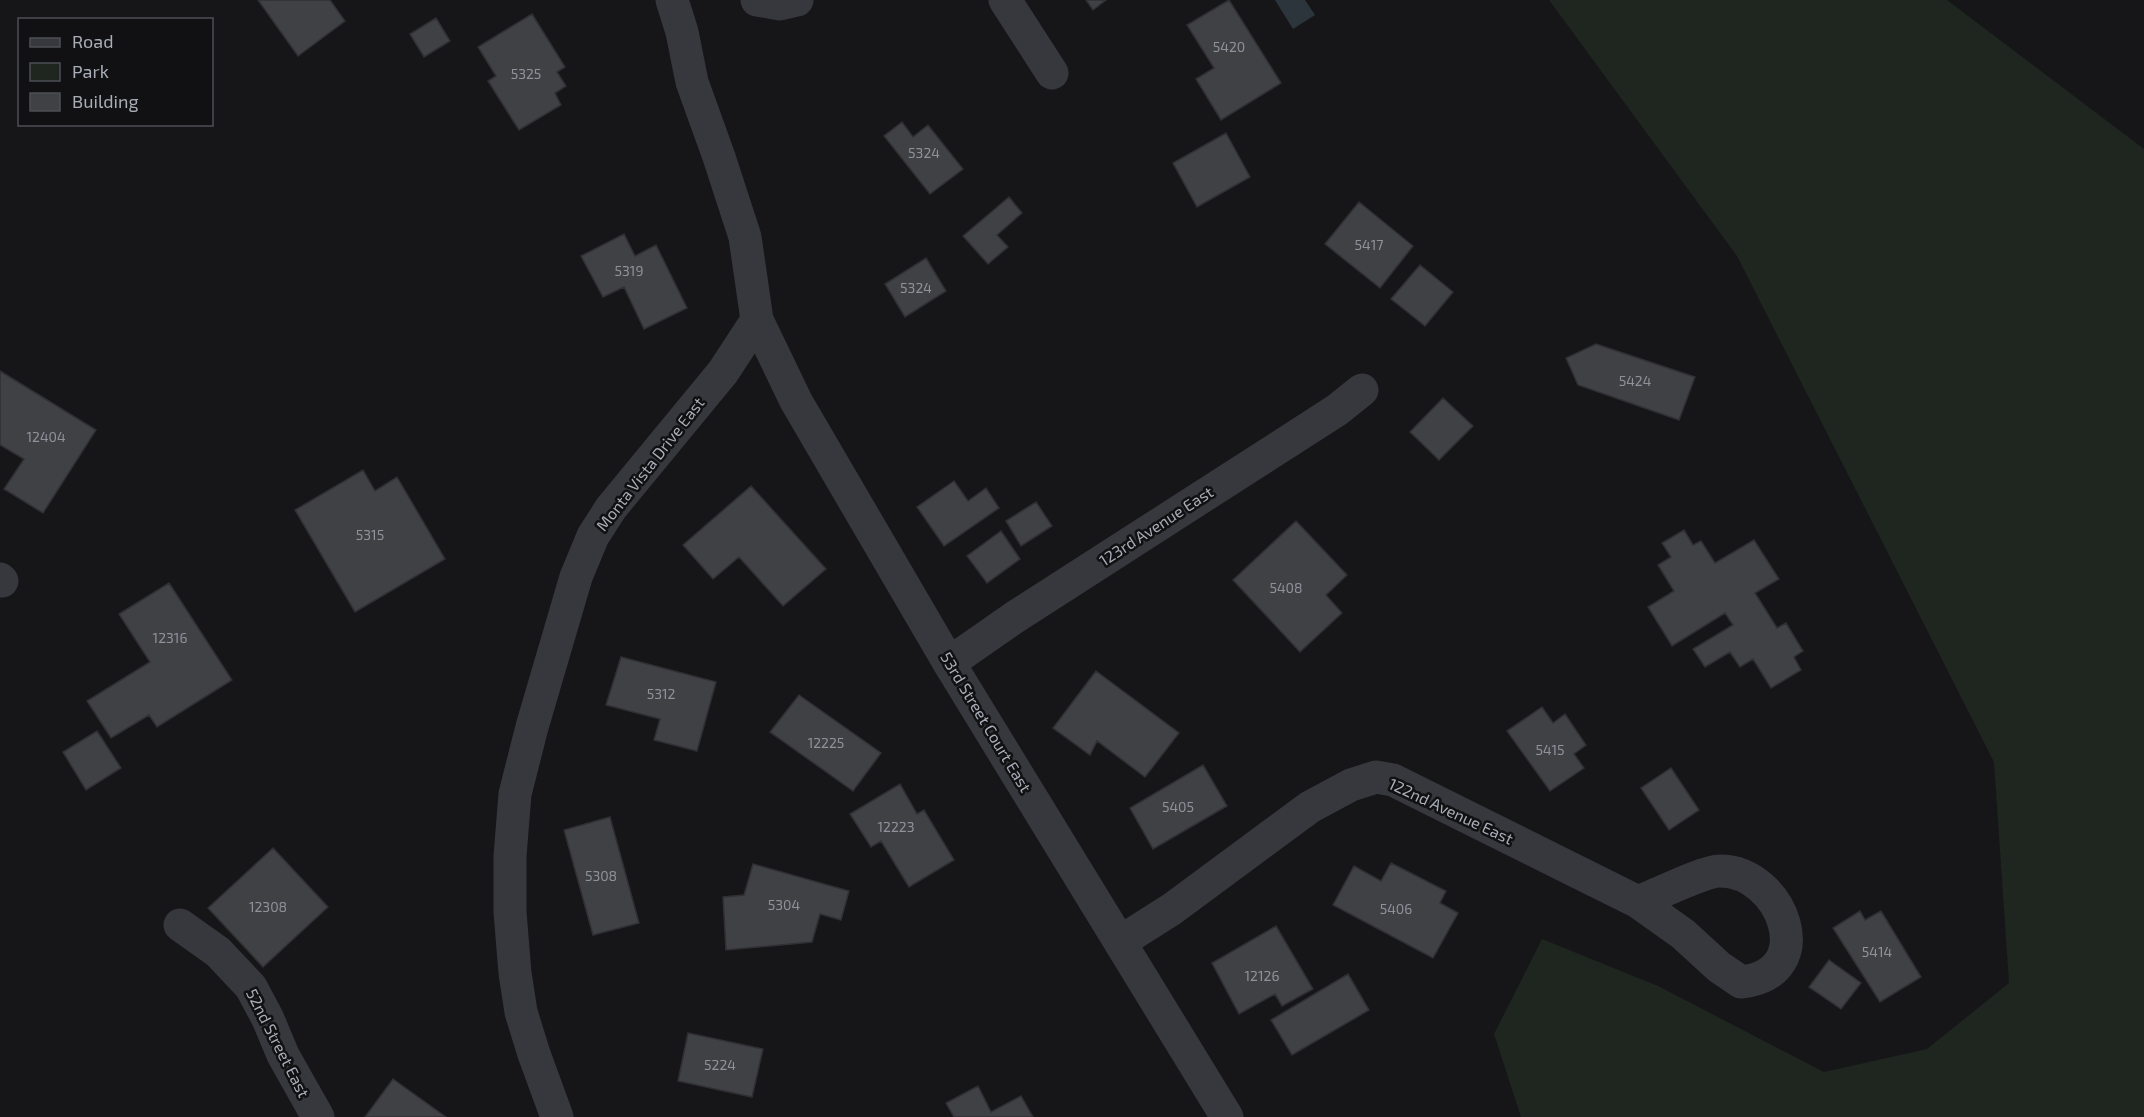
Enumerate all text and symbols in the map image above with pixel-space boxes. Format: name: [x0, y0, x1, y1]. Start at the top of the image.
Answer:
legend: [18, 18, 213, 126]
text: Road: [72, 30, 113, 52]
house number: 5420: [1213, 38, 1245, 55]
text: Park: [72, 60, 109, 82]
house number: 5325: [511, 65, 541, 82]
text: Building: [72, 90, 139, 112]
house number: 5324: [908, 144, 940, 161]
house number: 5417: [1355, 236, 1383, 253]
house number: 5319: [615, 262, 643, 279]
house number: 5324: [900, 279, 932, 296]
house number: 5424: [1619, 372, 1651, 389]
street label: Monta Vista Drive East: [592, 393, 708, 534]
house number: 12404: [26, 428, 66, 445]
street label: 123rd Avenue East: [1095, 482, 1216, 570]
house number: 5315: [356, 526, 384, 543]
house number: 5408: [1269, 579, 1303, 596]
house number: 12316: [153, 629, 187, 646]
street label: 53rd Street Court East: [937, 648, 1036, 795]
house number: 5312: [647, 685, 675, 702]
house number: 12225: [808, 734, 844, 751]
house number: 5415: [1535, 741, 1565, 758]
street label: 122nd Avenue East: [1386, 773, 1516, 848]
house number: 5405: [1162, 798, 1194, 815]
house number: 12223: [878, 818, 914, 835]
house number: 5308: [585, 867, 617, 884]
house number: 5304: [768, 896, 800, 913]
house number: 12308: [249, 898, 287, 915]
house number: 5406: [1380, 900, 1412, 917]
house number: 5414: [1862, 943, 1892, 960]
house number: 12126: [1245, 967, 1279, 984]
street label: 52nd Street East: [243, 985, 314, 1100]
house number: 5224: [704, 1056, 736, 1073]

